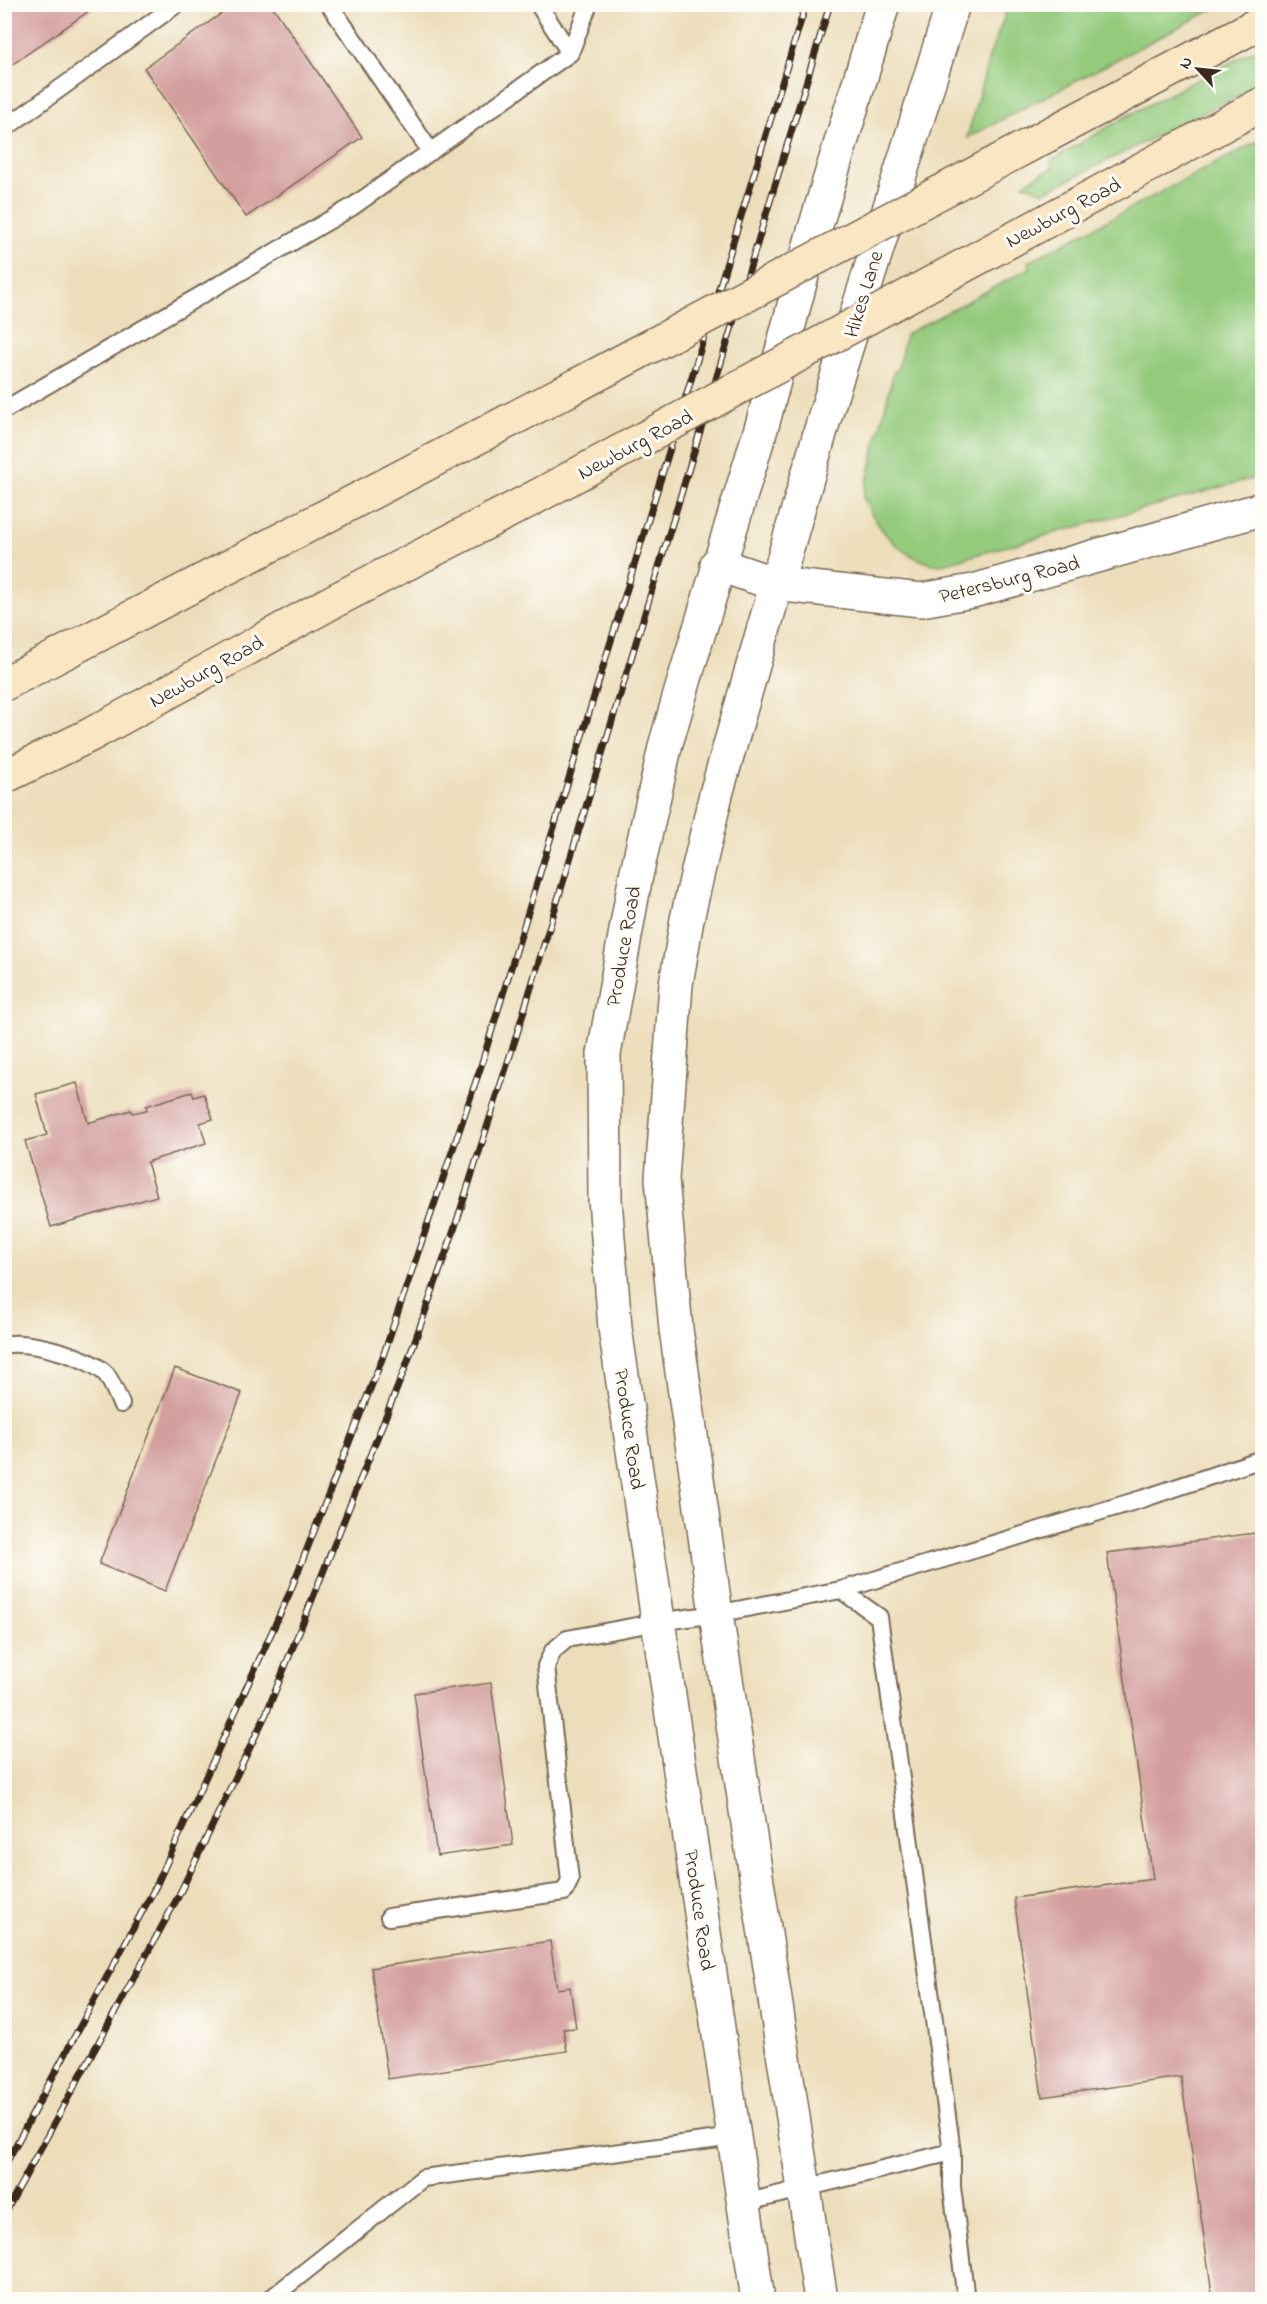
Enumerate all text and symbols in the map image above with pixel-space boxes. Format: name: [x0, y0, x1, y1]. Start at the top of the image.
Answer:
north arrow: [1168, 39, 1228, 99]
text: N: [1173, 53, 1200, 73]
street label: Newburg Road: [1001, 171, 1128, 259]
street label: Hikes Lane: [837, 247, 892, 342]
street label: Newburg Road: [573, 403, 700, 491]
street label: Petersburg Road: [936, 549, 1084, 615]
street label: Newburg Road: [144, 629, 271, 718]
street label: Produce Road: [600, 884, 650, 1009]
street label: Produce Road: [605, 1367, 651, 1492]
street label: Produce Road: [675, 1848, 721, 1973]

